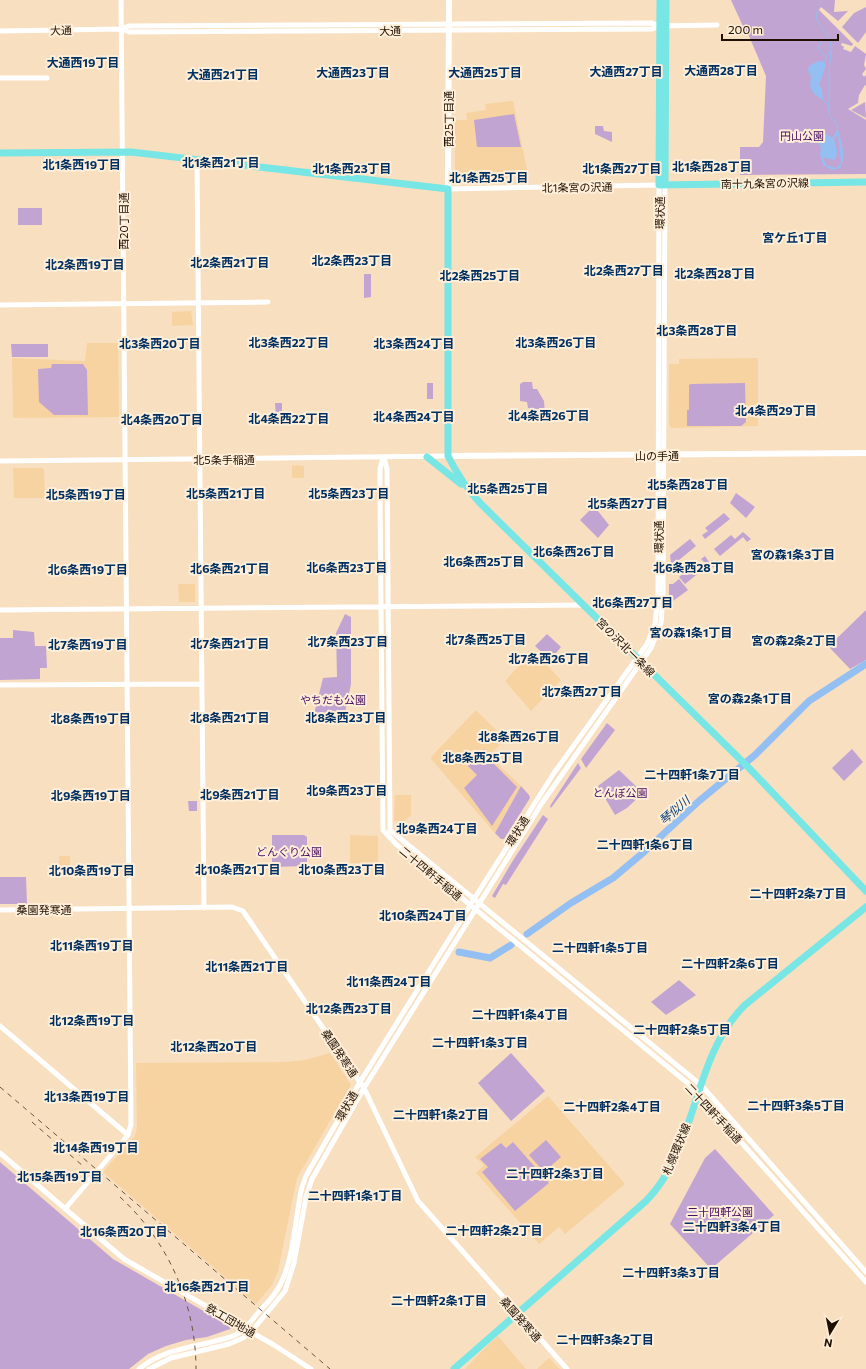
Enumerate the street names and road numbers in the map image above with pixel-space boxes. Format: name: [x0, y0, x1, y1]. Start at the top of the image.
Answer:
street label: 大通: [50, 23, 72, 37]
street label: 大通: [379, 24, 401, 37]
street label: 西25丁目通: [442, 91, 455, 147]
street label: 南十九条宮の沢線: [721, 176, 809, 190]
street label: 北1条宮の沢通: [542, 180, 612, 194]
street label: 西20丁目通: [117, 192, 130, 250]
street label: 環状通: [653, 197, 666, 230]
street label: 山の手通: [635, 449, 679, 462]
street label: 北5条手稲通: [193, 453, 255, 466]
street label: 環状通: [652, 521, 665, 554]
street label: 宮の沢北一条線: [594, 615, 658, 679]
street label: 環状通: [503, 814, 531, 848]
street label: 二十四軒手稲通: [397, 843, 465, 903]
street label: 桑園発寒通: [17, 903, 72, 916]
street label: 桑園発寒通: [319, 1027, 361, 1079]
street label: 二十四軒手稲通: [683, 1080, 745, 1146]
street label: 環状通: [332, 1088, 360, 1124]
street label: 札幌環状線: [659, 1121, 693, 1177]
street label: 桑園発寒通: [498, 1294, 544, 1344]
street label: 鉄工団地通: [204, 1301, 258, 1339]

